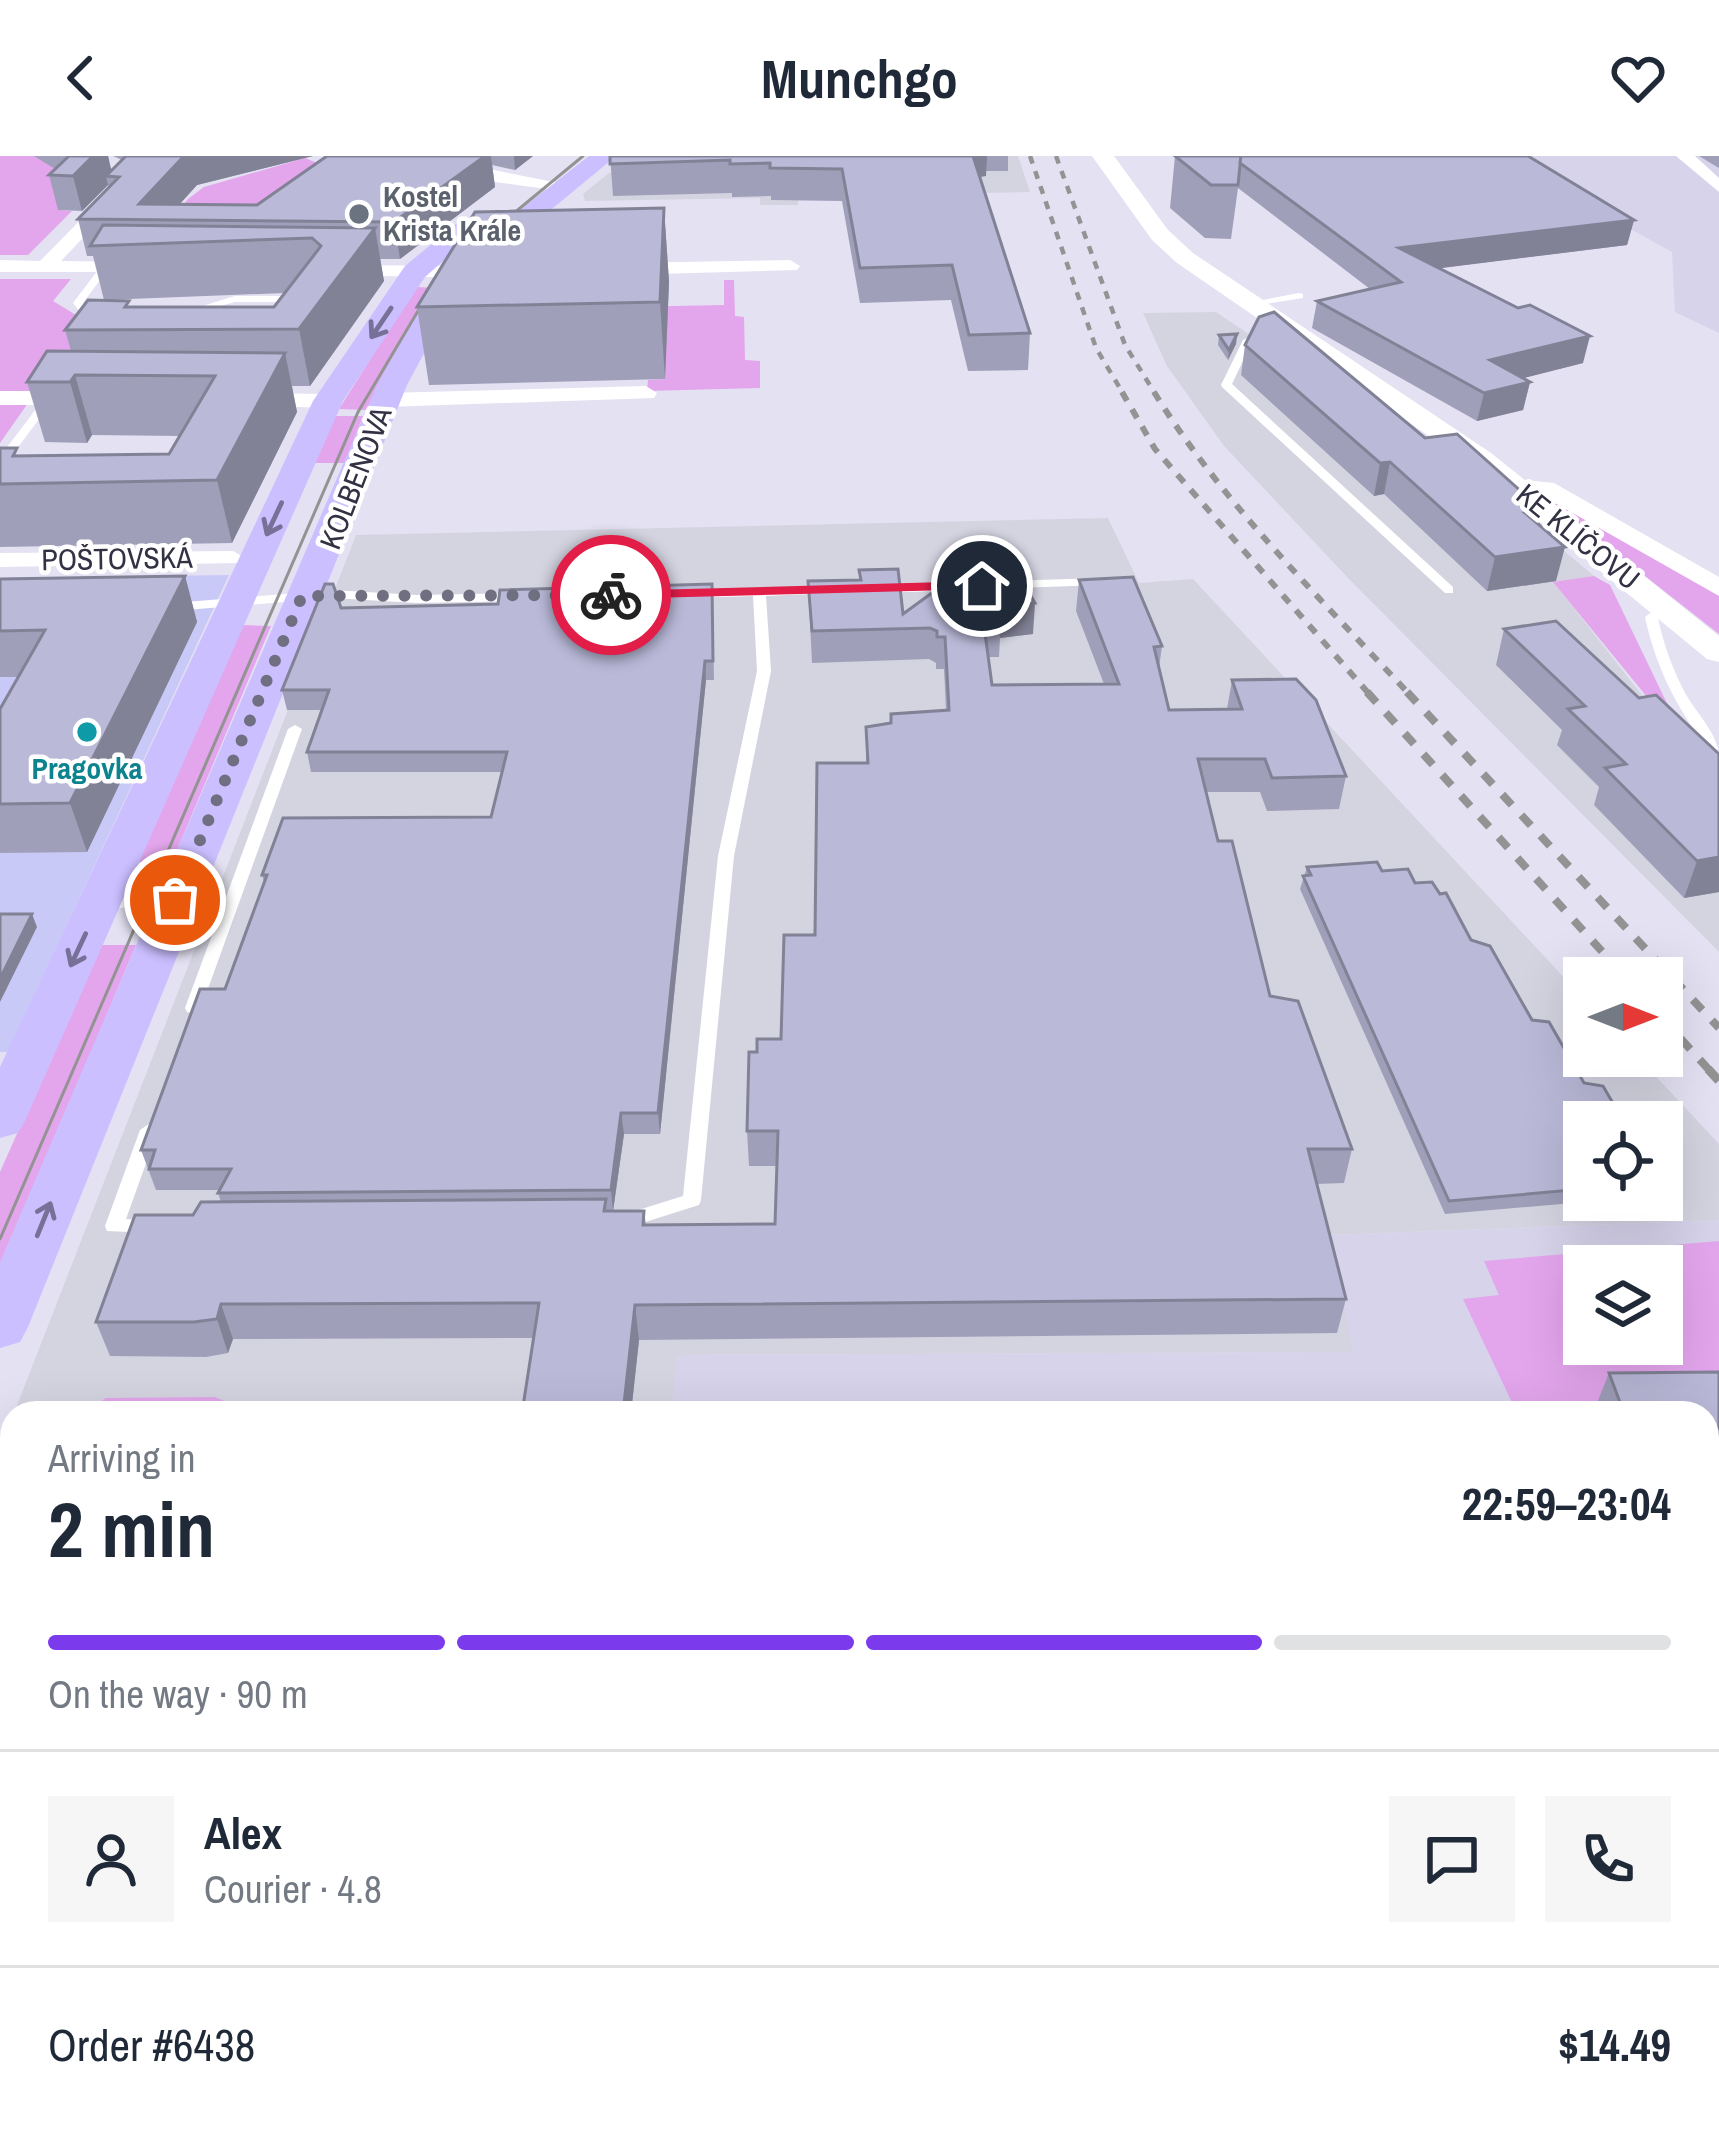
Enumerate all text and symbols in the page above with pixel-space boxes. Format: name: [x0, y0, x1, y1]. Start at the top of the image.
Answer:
text: Munchgo: [761, 42, 958, 115]
icon: back: [48, 45, 114, 111]
icon: heart: [1605, 45, 1671, 111]
place label: Kostel Krista Krále: [383, 176, 521, 250]
marker: Kostel Krista Krále: [346, 201, 372, 227]
one-way arrow: [368, 305, 393, 339]
street label: KOLBENOVA: [310, 400, 401, 555]
street label: KE KLÍČOVU: [1509, 474, 1649, 598]
one-way arrow: [262, 500, 284, 536]
courier: [551, 535, 671, 655]
pin: [931, 535, 1033, 637]
street label: POŠTOVSKÁ: [41, 537, 194, 579]
icon: home: [949, 553, 1015, 619]
icon: bike: [578, 562, 644, 628]
marker: Pragovka: [74, 719, 100, 745]
place label: Pragovka: [32, 748, 143, 788]
pin: [124, 849, 226, 951]
icon: bag: [142, 867, 208, 933]
one-way arrow: [65, 931, 87, 967]
north arrow: [1563, 957, 1683, 1077]
map controls: [1563, 957, 1683, 1365]
button: locate: [1563, 1101, 1683, 1221]
one-way arrow: [35, 1201, 56, 1238]
button: layers: [1563, 1245, 1683, 1365]
text: Arriving in: [48, 1432, 196, 1484]
text: 22:59–23:04: [1462, 1473, 1671, 1534]
text: 2 min: [48, 1476, 215, 1581]
text: On the way · 90 m: [48, 1668, 308, 1720]
button: person: [48, 1796, 174, 1922]
button: chat: [1389, 1796, 1515, 1922]
button: phone: [1545, 1796, 1671, 1922]
text: Alex: [204, 1802, 282, 1863]
text: Courier · 4.8: [204, 1863, 382, 1915]
text: Order #6438: [48, 2014, 255, 2075]
text: $14.49: [1558, 2014, 1671, 2075]

